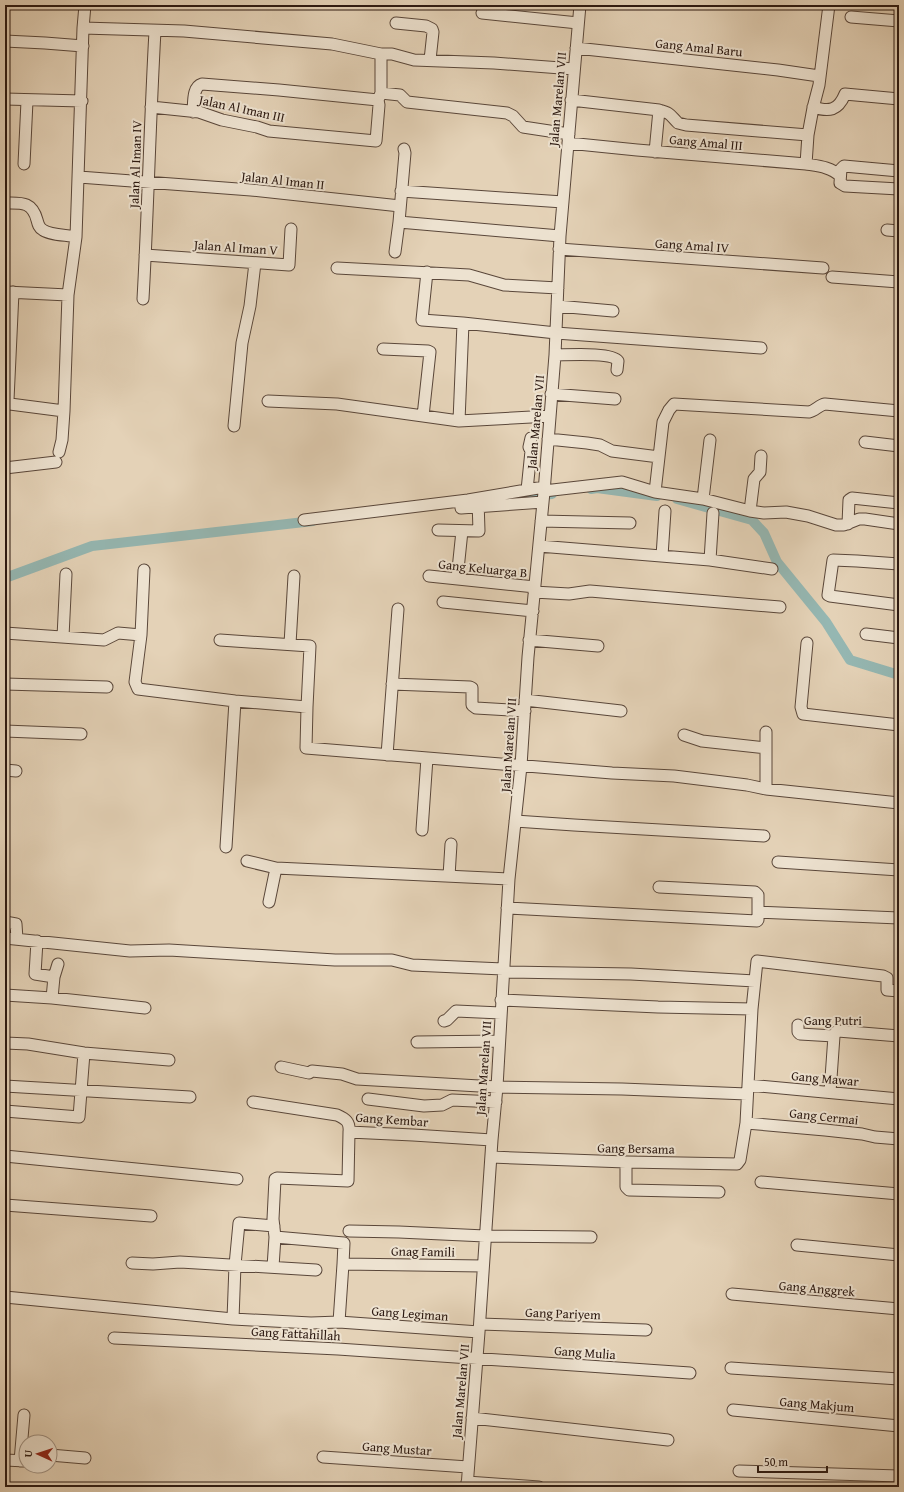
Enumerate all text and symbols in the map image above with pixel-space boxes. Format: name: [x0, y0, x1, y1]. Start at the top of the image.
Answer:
street label: Gang Amal Baru: [654, 33, 743, 62]
street label: Jalan Marelan VII: [544, 51, 571, 149]
street label: Jalan Al Iman III: [195, 90, 287, 127]
street label: Jalan Al Iman IV: [124, 119, 147, 210]
street label: Gang Amal III: [668, 130, 743, 155]
street label: Jalan Al Iman II: [238, 166, 325, 194]
street label: Gang Amal IV: [654, 233, 730, 258]
street label: Jalan Al Iman V: [191, 235, 279, 260]
street label: Jalan Marelan VII: [522, 374, 549, 472]
street label: Gang Keluarga B: [438, 554, 528, 583]
street label: Jalan Marelan VII: [496, 697, 521, 795]
street label: Gang Putri: [804, 1011, 862, 1030]
street label: Jalan Marelan VII: [471, 1020, 496, 1118]
street label: Gang Mawar: [790, 1066, 860, 1091]
street label: Gang Cermai: [788, 1103, 860, 1130]
street label: Gang Kembar: [355, 1107, 430, 1132]
street label: Gang Bersama: [597, 1138, 676, 1159]
street label: Gnag Famili: [391, 1241, 455, 1262]
street label: Gang Anggrek: [778, 1276, 856, 1301]
street label: Gang Legiman: [371, 1301, 450, 1326]
street label: Gang Pariyem: [525, 1303, 601, 1324]
street label: Gang Fattahillah: [251, 1322, 342, 1345]
street label: Gang Mulia: [554, 1341, 617, 1364]
street label: Jalan Marelan VII: [447, 1343, 474, 1441]
street label: Gang Makjum: [779, 1392, 856, 1417]
north arrow: [18, 1434, 58, 1474]
street label: Gang Mustar: [362, 1437, 433, 1460]
scale bar: [758, 1448, 827, 1474]
text: U: [20, 1449, 36, 1458]
text: 50 m: [764, 1453, 788, 1470]

